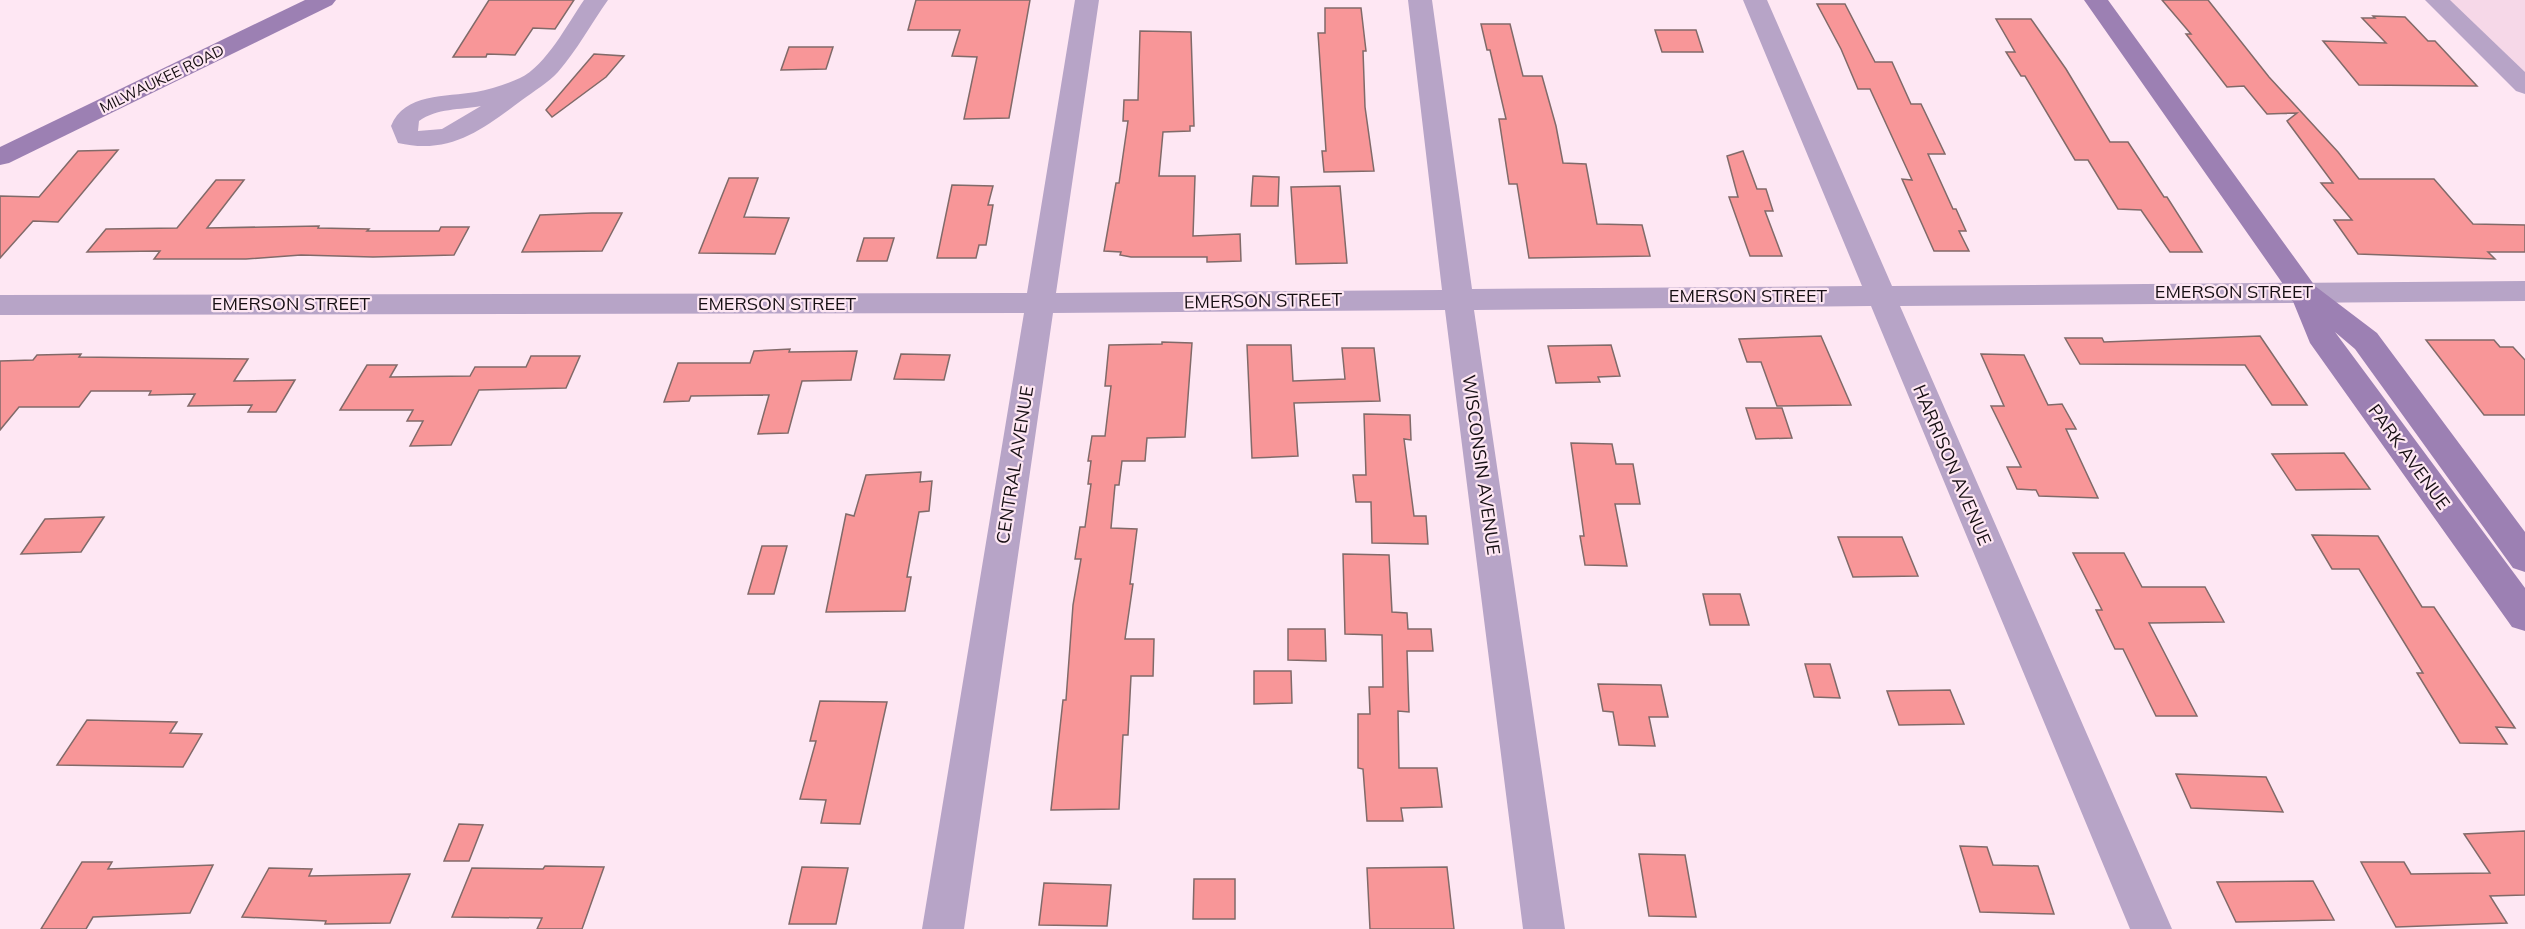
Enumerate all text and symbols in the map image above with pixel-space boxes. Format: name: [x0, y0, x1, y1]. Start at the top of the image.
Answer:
street label: MILWAUKEE ROAD: [96, 40, 227, 117]
street label: EMERSON STREET: [2155, 280, 2313, 303]
street label: EMERSON STREET: [1669, 284, 1827, 307]
street label: EMERSON STREET: [1184, 288, 1342, 313]
street label: EMERSON STREET: [212, 292, 370, 315]
street label: EMERSON STREET: [698, 292, 856, 315]
street label: WISCONSIN AVENUE: [1457, 373, 1506, 557]
street label: HARRISON AVENUE: [1908, 381, 1997, 549]
street label: CENTRAL AVENUE: [991, 384, 1038, 546]
street label: PARK AVENUE: [2363, 399, 2455, 514]

